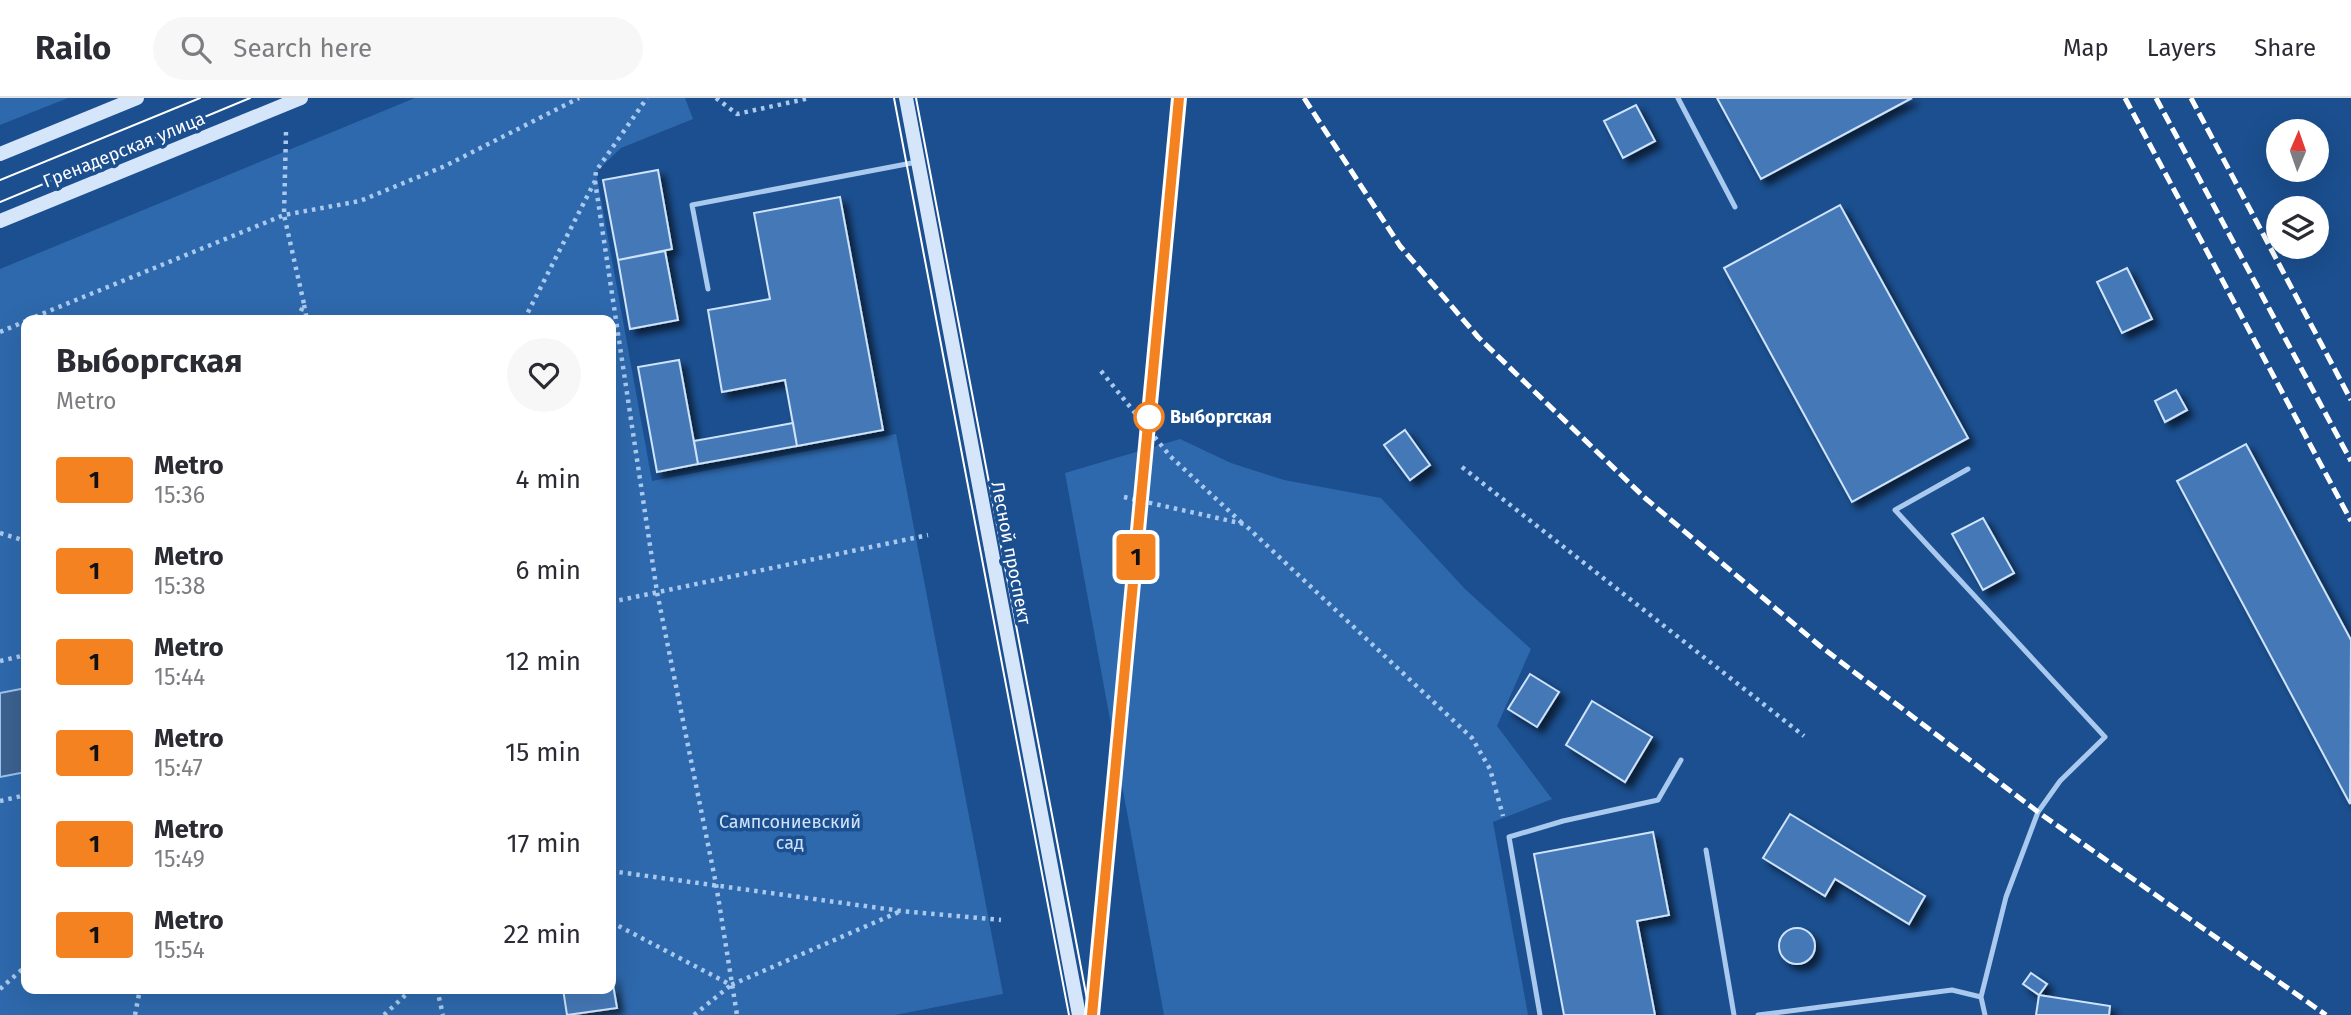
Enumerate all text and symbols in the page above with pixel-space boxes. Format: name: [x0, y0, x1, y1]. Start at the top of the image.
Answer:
search box: [153, 17, 643, 80]
text: Railo: [35, 28, 111, 68]
icon: search: [177, 29, 215, 67]
text: Search here: [233, 33, 372, 64]
text: Map: [2063, 34, 2109, 62]
text: Layers: [2147, 34, 2216, 62]
text: Share: [2254, 34, 2316, 62]
street label: Гренадерская улица: [40, 107, 208, 193]
north arrow: [2266, 119, 2329, 182]
map controls: [2266, 119, 2329, 259]
button: layers: [2266, 196, 2329, 259]
button: heart: [507, 338, 581, 412]
text: Выборгская: [56, 341, 243, 381]
text: Metro: [56, 387, 116, 415]
marker: Выборгская: [1134, 402, 1164, 432]
place label: Выборгская: [1170, 406, 1272, 428]
text: Metro: [154, 450, 224, 481]
text: 4 min: [515, 464, 581, 495]
text: 1: [89, 466, 100, 494]
street label: Лесной проспект: [986, 480, 1036, 627]
text: 15:36: [154, 481, 205, 509]
line badge: 1: [1113, 534, 1159, 580]
text: Metro: [154, 541, 224, 572]
text: 1: [1130, 543, 1142, 571]
text: 6 min: [515, 555, 581, 586]
text: 1: [89, 557, 100, 585]
text: 15:38: [154, 572, 205, 600]
text: Metro: [154, 632, 224, 663]
text: 12 min: [505, 646, 581, 677]
text: 1: [89, 648, 100, 676]
text: 15:44: [154, 663, 205, 691]
text: Metro: [154, 723, 224, 754]
text: 15 min: [505, 737, 581, 768]
text: 1: [89, 739, 100, 767]
text: 15:47: [154, 754, 203, 782]
park label: Сампсониевский сад: [719, 811, 861, 854]
text: Metro: [154, 814, 224, 845]
text: 17 min: [506, 828, 581, 859]
text: 1: [89, 830, 100, 858]
text: 15:49: [154, 845, 205, 873]
text: Metro: [154, 905, 224, 936]
text: 22 min: [504, 919, 581, 950]
text: 1: [89, 921, 100, 949]
text: 15:54: [154, 936, 205, 964]

